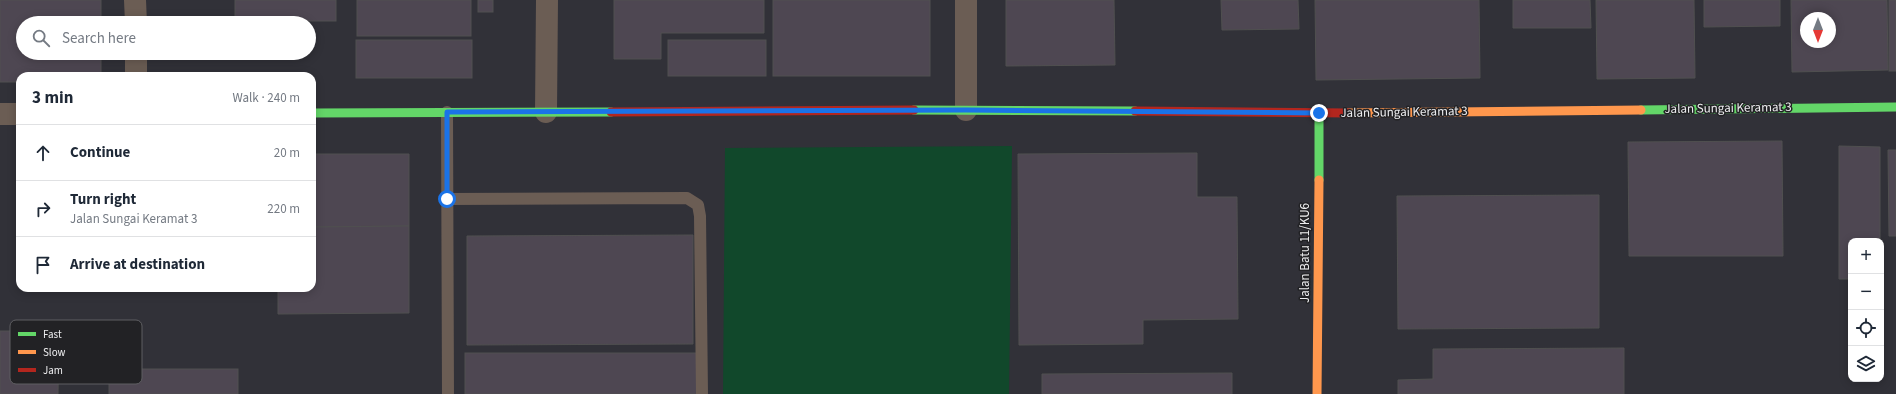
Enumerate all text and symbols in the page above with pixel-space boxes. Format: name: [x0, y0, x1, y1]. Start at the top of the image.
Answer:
north arrow: [1800, 12, 1836, 48]
search box: [16, 16, 316, 60]
icon: search: [30, 27, 52, 49]
text: Search here: [62, 28, 136, 49]
text: 3 min: [32, 86, 73, 110]
text: Walk · 240 m: [232, 89, 300, 107]
street label: Jalan Sungai Keramat 3: [1664, 98, 1792, 118]
street label: Jalan Sungai Keramat 3: [1340, 102, 1468, 122]
route end: [1310, 104, 1328, 122]
icon: ahead: [32, 142, 54, 164]
text: Continue: [70, 142, 130, 163]
text: 20 m: [274, 144, 300, 162]
text: Turn right: [70, 189, 136, 210]
route start: [438, 190, 456, 208]
icon: right: [32, 198, 54, 220]
text: 220 m: [267, 200, 300, 218]
street label: Jalan Batu 11/KU6: [1296, 203, 1314, 303]
text: Jalan Sungai Keramat 3: [70, 210, 197, 228]
map controls: [1848, 238, 1884, 382]
button: +: [1848, 238, 1884, 274]
icon: arrive: [32, 254, 54, 276]
text: Arrive at destination: [70, 254, 205, 275]
button: −: [1848, 274, 1884, 310]
button: locate: [1848, 310, 1884, 346]
legend: [10, 320, 142, 384]
text: Fast: [43, 327, 62, 342]
text: Slow: [43, 345, 66, 360]
button: layers: [1848, 346, 1884, 382]
text: Jam: [43, 363, 63, 378]

